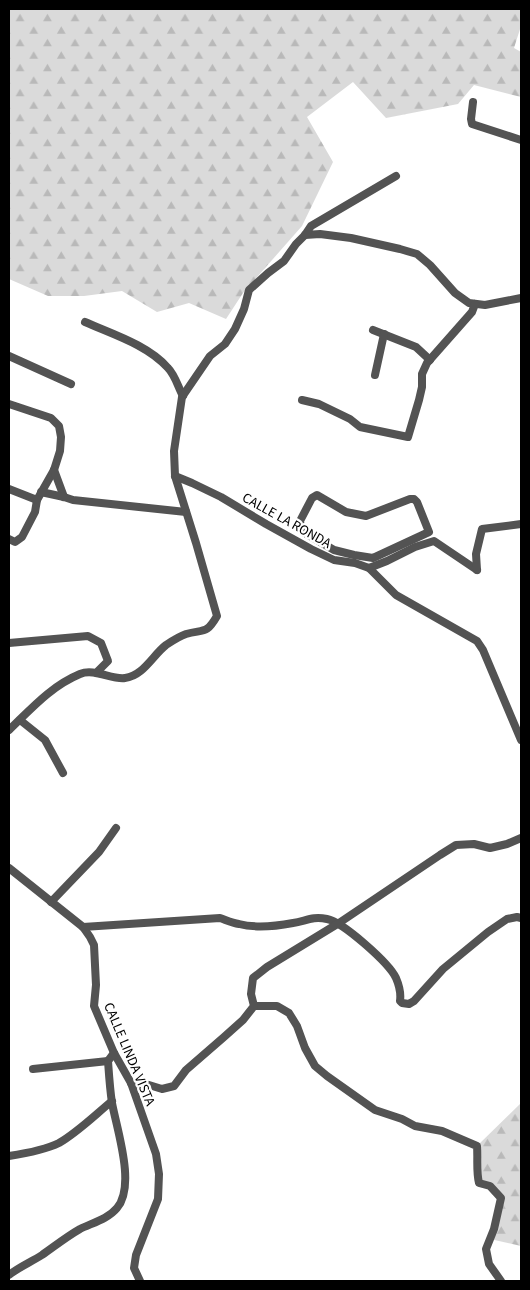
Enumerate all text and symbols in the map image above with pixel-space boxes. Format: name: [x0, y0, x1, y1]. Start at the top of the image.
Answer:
street label: CALLE LA RONDA: [238, 488, 335, 554]
street label: CALLE LINDA VISTA: [98, 1000, 160, 1109]

